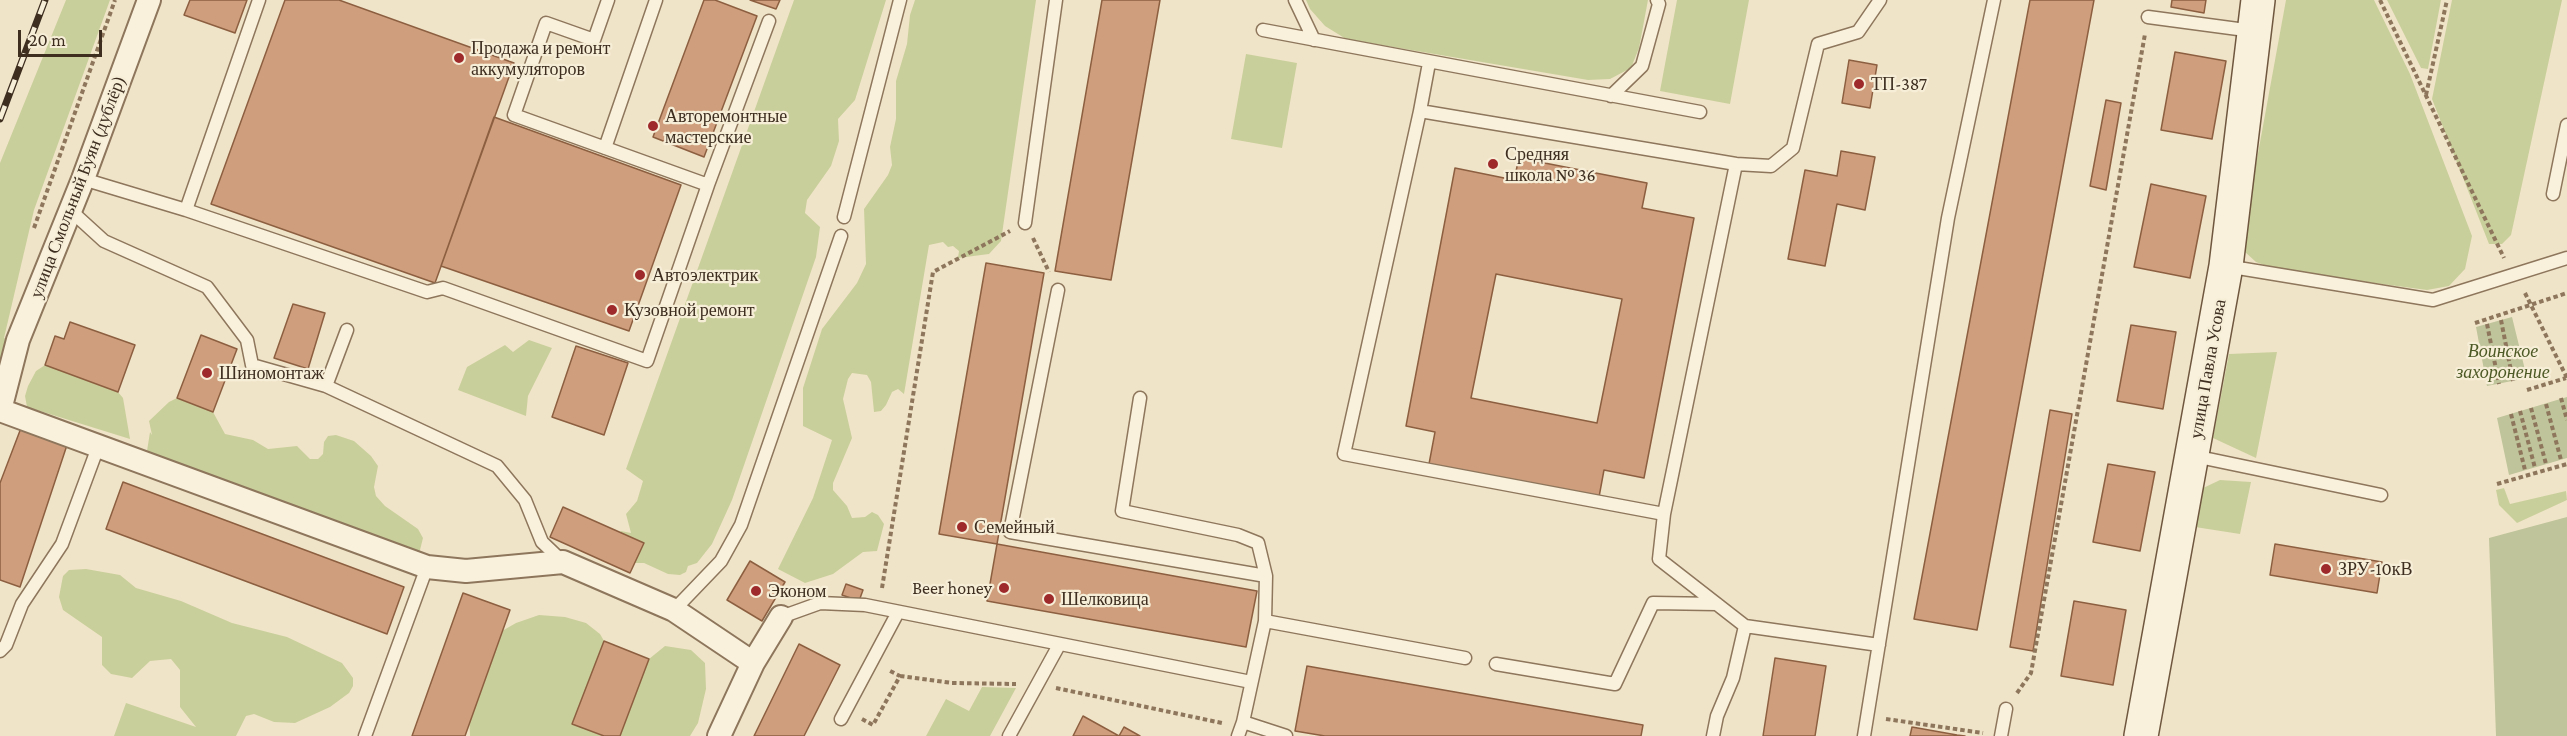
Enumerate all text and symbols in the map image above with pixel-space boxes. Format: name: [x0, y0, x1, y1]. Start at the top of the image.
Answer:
scale bar: [21, 18, 105, 56]
text: 20 m: [29, 30, 66, 50]
place label: Продажа и ремонт аккумуляторов: [471, 37, 610, 80]
marker: Продажа и ремонт аккумуляторов: [452, 51, 466, 65]
street label: улица Смольный Буян (дублёр): [25, 73, 131, 301]
place label: ТП-387: [1871, 73, 1927, 95]
marker: ТП-387: [1852, 77, 1866, 91]
place label: Авторемонтные мастерские: [665, 105, 787, 148]
marker: Авторемонтные мастерские: [646, 119, 660, 133]
place label: Средняя школа № 36: [1505, 143, 1596, 186]
marker: Средняя школа № 36: [1486, 157, 1500, 171]
place label: Автоэлектрик: [652, 264, 758, 286]
marker: Автоэлектрик: [633, 268, 647, 282]
street label: улица Павла Усова: [2185, 298, 2231, 440]
place label: Кузовной ремонт: [624, 299, 755, 321]
marker: Кузовной ремонт: [605, 303, 619, 317]
park label: Воинское захоронение: [2456, 340, 2550, 382]
place label: Шиномонтаж: [219, 362, 324, 384]
marker: Шиномонтаж: [200, 366, 214, 380]
place label: Семейный: [974, 516, 1055, 538]
marker: Семейный: [955, 520, 969, 534]
place label: ЗРУ-10кВ: [2338, 558, 2413, 580]
marker: ЗРУ-10кВ: [2319, 562, 2333, 576]
place label: Beer honey: [912, 577, 992, 599]
place label: Эконом: [768, 580, 826, 602]
marker: Beer honey: [997, 581, 1011, 595]
marker: Эконом: [749, 584, 763, 598]
place label: Шелковица: [1061, 588, 1149, 610]
marker: Шелковица: [1042, 592, 1056, 606]

